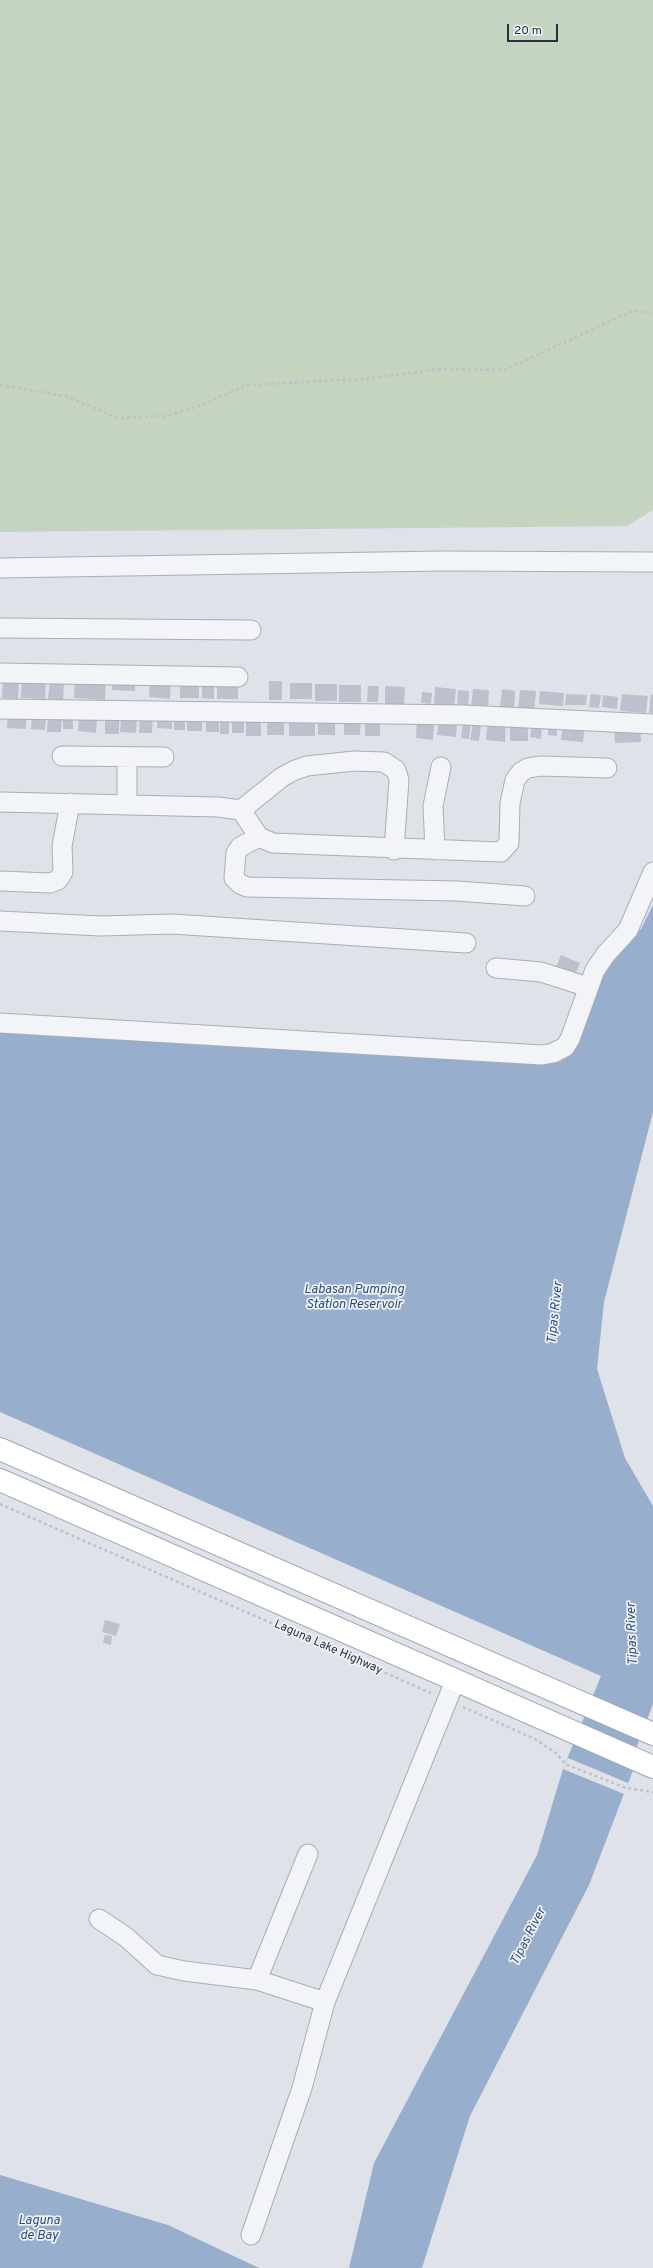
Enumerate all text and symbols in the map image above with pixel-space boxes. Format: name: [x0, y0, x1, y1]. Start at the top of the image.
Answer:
scale bar: [509, 16, 560, 42]
text: 20 m: [514, 23, 542, 39]
water label: Tipas River: [545, 1281, 567, 1345]
water label: Labasan Pumping Station Reservoir: [304, 1282, 404, 1313]
water label: Tipas River: [624, 1602, 642, 1666]
street label: Laguna Lake Highway: [272, 1618, 384, 1678]
water label: Tipas River: [508, 1906, 550, 1968]
water label: Laguna de Bay: [18, 2213, 60, 2244]

